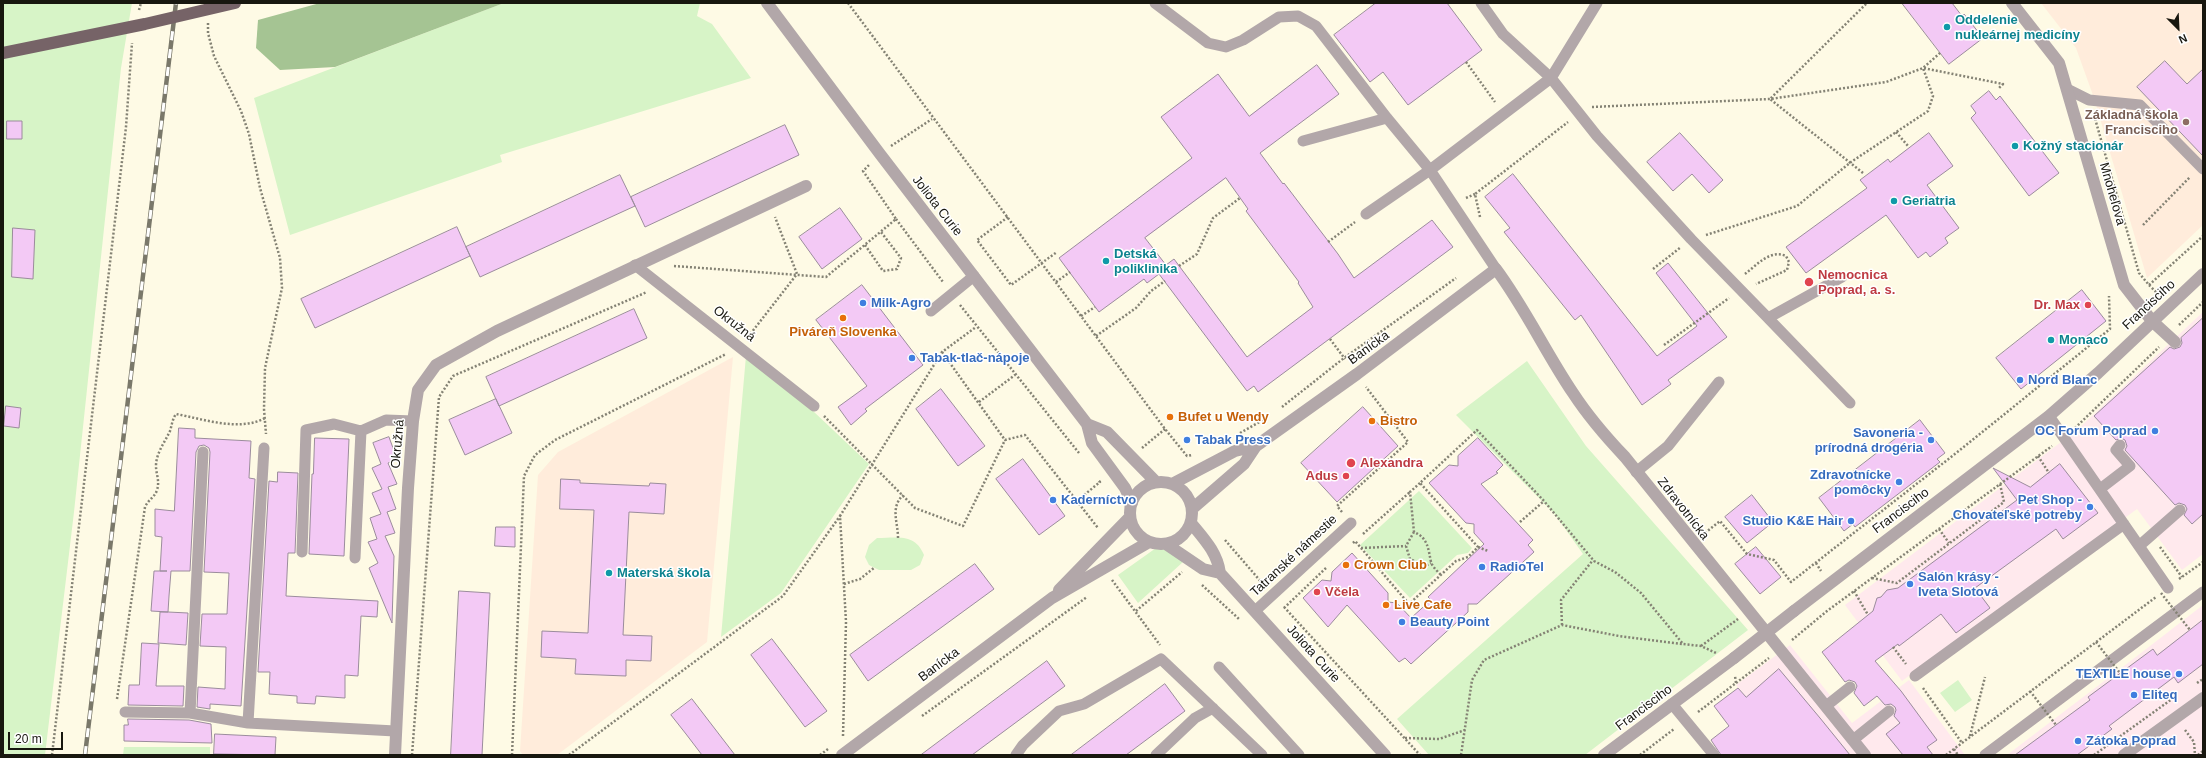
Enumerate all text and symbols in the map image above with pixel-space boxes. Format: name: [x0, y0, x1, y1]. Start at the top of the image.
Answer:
north arrow: [2158, 8, 2198, 48]
place label: Oddelenie nukleárnej medicíny: [1955, 12, 2080, 43]
marker: Oddelenie nukleárnej medicíny: [1942, 22, 1952, 32]
text: N: [2177, 32, 2189, 46]
place label: Základná škola Francisciho: [2085, 107, 2178, 138]
marker: Základná škola Francisciho: [2181, 117, 2191, 127]
place label: Kožný stacionár: [2023, 138, 2123, 154]
marker: Kožný stacionár: [2010, 141, 2020, 151]
street label: Mnoheľova: [2096, 161, 2128, 227]
street label: Joliota Curie: [909, 173, 965, 239]
place label: Geriatria: [1902, 193, 1955, 209]
marker: Geriatria: [1889, 196, 1899, 206]
place label: Detská poliklinika: [1114, 246, 1178, 277]
marker: Detská poliklinika: [1101, 256, 1111, 266]
place label: Nemocnica Poprad, a. s.: [1818, 267, 1895, 298]
marker: Nemocnica Poprad, a. s.: [1803, 276, 1815, 288]
street label: Francisciho: [2119, 277, 2179, 333]
place label: Milk-Agro: [871, 295, 931, 311]
place label: Dr. Max: [2034, 297, 2080, 313]
marker: Milk-Agro: [858, 298, 868, 308]
marker: Dr. Max: [2083, 300, 2093, 310]
street label: Okružná: [710, 303, 758, 345]
marker: Piváreň Slovenka: [838, 313, 848, 323]
place label: Piváreň Slovenka: [789, 324, 897, 340]
street label: Banícka: [1345, 328, 1393, 368]
place label: Monaco: [2059, 332, 2108, 348]
marker: Monaco: [2046, 335, 2056, 345]
place label: Tabak-tlač-nápoje: [920, 350, 1030, 366]
marker: Tabak-tlač-nápoje: [907, 353, 917, 363]
place label: Nord Blanc: [2028, 372, 2097, 388]
marker: Nord Blanc: [2015, 375, 2025, 385]
place label: Bufet u Wendy: [1178, 409, 1269, 425]
marker: Bufet u Wendy: [1165, 412, 1175, 422]
place label: Bistro: [1380, 413, 1418, 429]
marker: Bistro: [1367, 416, 1377, 426]
street label: Okružná: [388, 419, 408, 469]
place label: OC Forum Poprad: [2035, 423, 2147, 439]
place label: Savoneria - prírodná drogéria: [1815, 425, 1923, 456]
marker: OC Forum Poprad: [2150, 426, 2160, 436]
place label: Tabak Press: [1195, 432, 1271, 448]
marker: Tabak Press: [1182, 435, 1192, 445]
marker: Savoneria - prírodná drogéria: [1926, 435, 1936, 445]
place label: Alexandra: [1360, 455, 1423, 471]
marker: Alexandra: [1345, 457, 1357, 469]
place label: Zdravotnícke pomôcky: [1810, 467, 1891, 498]
place label: Adus: [1306, 468, 1338, 484]
marker: Adus: [1341, 471, 1351, 481]
street label: Zdravotnícka: [1654, 475, 1712, 543]
marker: Zdravotnícke pomôcky: [1894, 477, 1904, 487]
street label: Francisciho: [1870, 485, 1932, 537]
place label: Kaderníctvo: [1061, 492, 1136, 508]
place label: Pet Shop - Chovateľské potreby: [1953, 492, 2082, 523]
marker: Kaderníctvo: [1048, 495, 1058, 505]
marker: Pet Shop - Chovateľské potreby: [2085, 502, 2095, 512]
street label: Tatranské námestie: [1247, 512, 1341, 600]
place label: Studio K&E Hair: [1743, 513, 1843, 529]
marker: Studio K&E Hair: [1846, 516, 1856, 526]
place label: Crown Club: [1354, 557, 1427, 573]
place label: RadioTel: [1490, 559, 1544, 575]
marker: Crown Club: [1341, 560, 1351, 570]
marker: RadioTel: [1477, 562, 1487, 572]
place label: Materská škola: [617, 565, 710, 581]
marker: Materská škola: [604, 568, 614, 578]
place label: Salón krásy - Iveta Slotová: [1918, 569, 1999, 600]
marker: Salón krásy - Iveta Slotová: [1905, 579, 1915, 589]
place label: Včela: [1325, 584, 1359, 600]
marker: Včela: [1312, 587, 1322, 597]
place label: Live Cafe: [1394, 597, 1452, 613]
marker: Live Cafe: [1381, 600, 1391, 610]
place label: Beauty Point: [1410, 614, 1489, 630]
marker: Beauty Point: [1397, 617, 1407, 627]
street label: Joliota Curie: [1283, 622, 1343, 686]
street label: Banícka: [916, 645, 962, 685]
place label: TEXTILE house: [2076, 666, 2171, 682]
marker: TEXTILE house: [2174, 669, 2184, 679]
street label: Francisciho: [1613, 682, 1675, 734]
place label: Eliteq: [2142, 687, 2177, 703]
marker: Eliteq: [2129, 690, 2139, 700]
scale bar: [10, 724, 65, 750]
text: 20 m: [15, 732, 42, 746]
place label: Zátoka Poprad: [2086, 733, 2176, 749]
marker: Zátoka Poprad: [2073, 736, 2083, 746]

